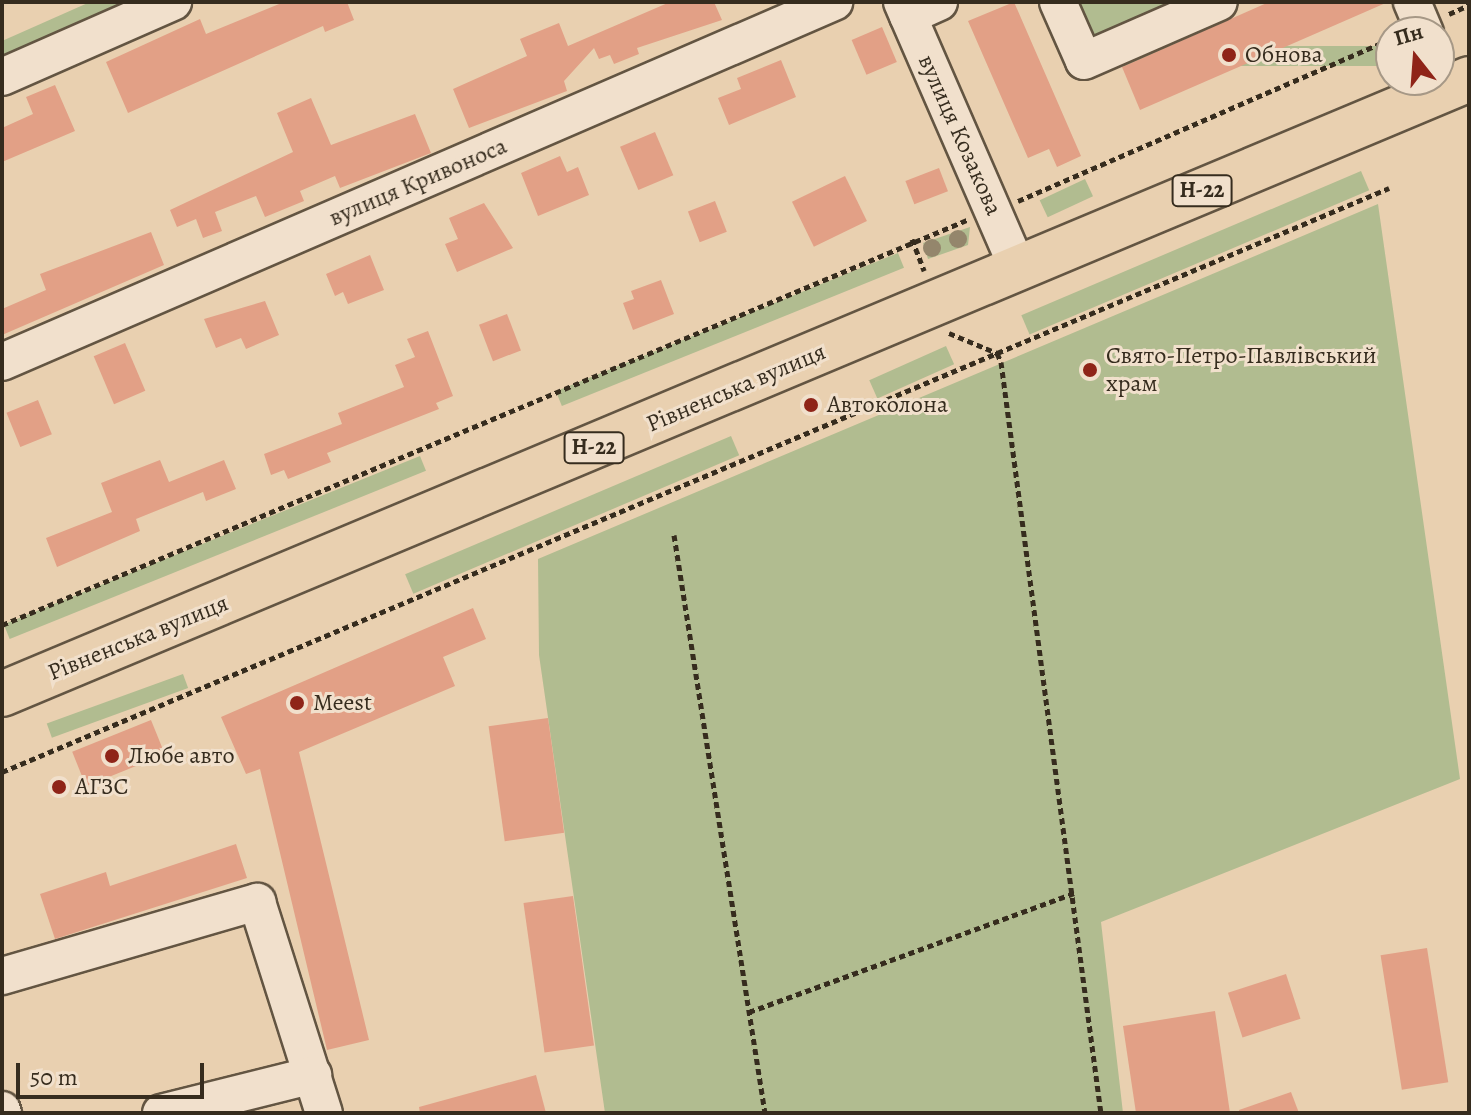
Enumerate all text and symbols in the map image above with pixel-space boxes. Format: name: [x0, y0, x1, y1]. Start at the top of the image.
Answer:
north arrow: [1375, 16, 1455, 96]
text: Пн: [1390, 16, 1427, 54]
place label: Обнова: [1245, 41, 1323, 69]
marker: Обнова: [1220, 46, 1238, 64]
street label: вулиця Козакова: [912, 50, 1008, 220]
street label: вулиця Кривоноса: [325, 132, 511, 232]
road number: Н-22: [1170, 173, 1234, 209]
street label: Рівненська вулиця: [642, 337, 830, 439]
place label: Свято-Петро-Павлівський храм: [1106, 342, 1377, 398]
marker: Свято-Петро-Павлівський храм: [1081, 361, 1099, 379]
place label: Автоколона: [827, 391, 948, 419]
marker: Автоколона: [802, 396, 820, 414]
road number: Н-22: [562, 430, 626, 466]
street label: Рівненська вулиця: [44, 589, 232, 687]
place label: Meest: [313, 689, 372, 717]
marker: Meest: [288, 694, 306, 712]
place label: Любе авто: [128, 742, 235, 770]
marker: Любе авто: [103, 747, 121, 765]
place label: АГЗС: [75, 773, 129, 801]
marker: АГЗС: [50, 778, 68, 796]
scale bar: [20, 1047, 208, 1097]
text: 50 m: [30, 1061, 78, 1093]

